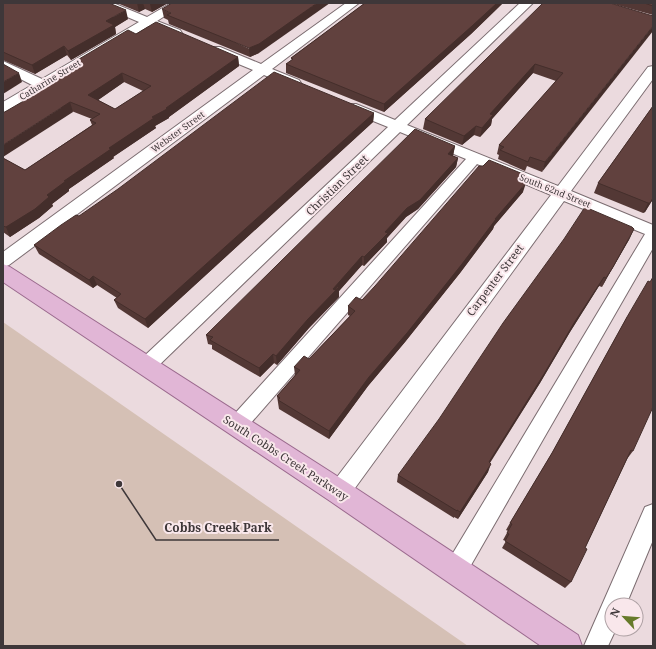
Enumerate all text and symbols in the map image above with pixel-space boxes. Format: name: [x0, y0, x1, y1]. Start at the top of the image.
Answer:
street label: Catharine Street: [17, 56, 83, 103]
street label: Webster Street: [148, 108, 207, 155]
street label: Christian Street: [302, 151, 371, 218]
street label: South 62nd Street: [518, 170, 593, 211]
street label: Carpenter Street: [463, 241, 527, 319]
street label: South Cobbs Creek Parkway: [221, 411, 352, 504]
callout: Cobbs Creek Park: [156, 516, 279, 540]
text: Cobbs Creek Park: [164, 519, 272, 536]
north arrow: [604, 597, 644, 637]
text: N: [606, 605, 623, 620]

